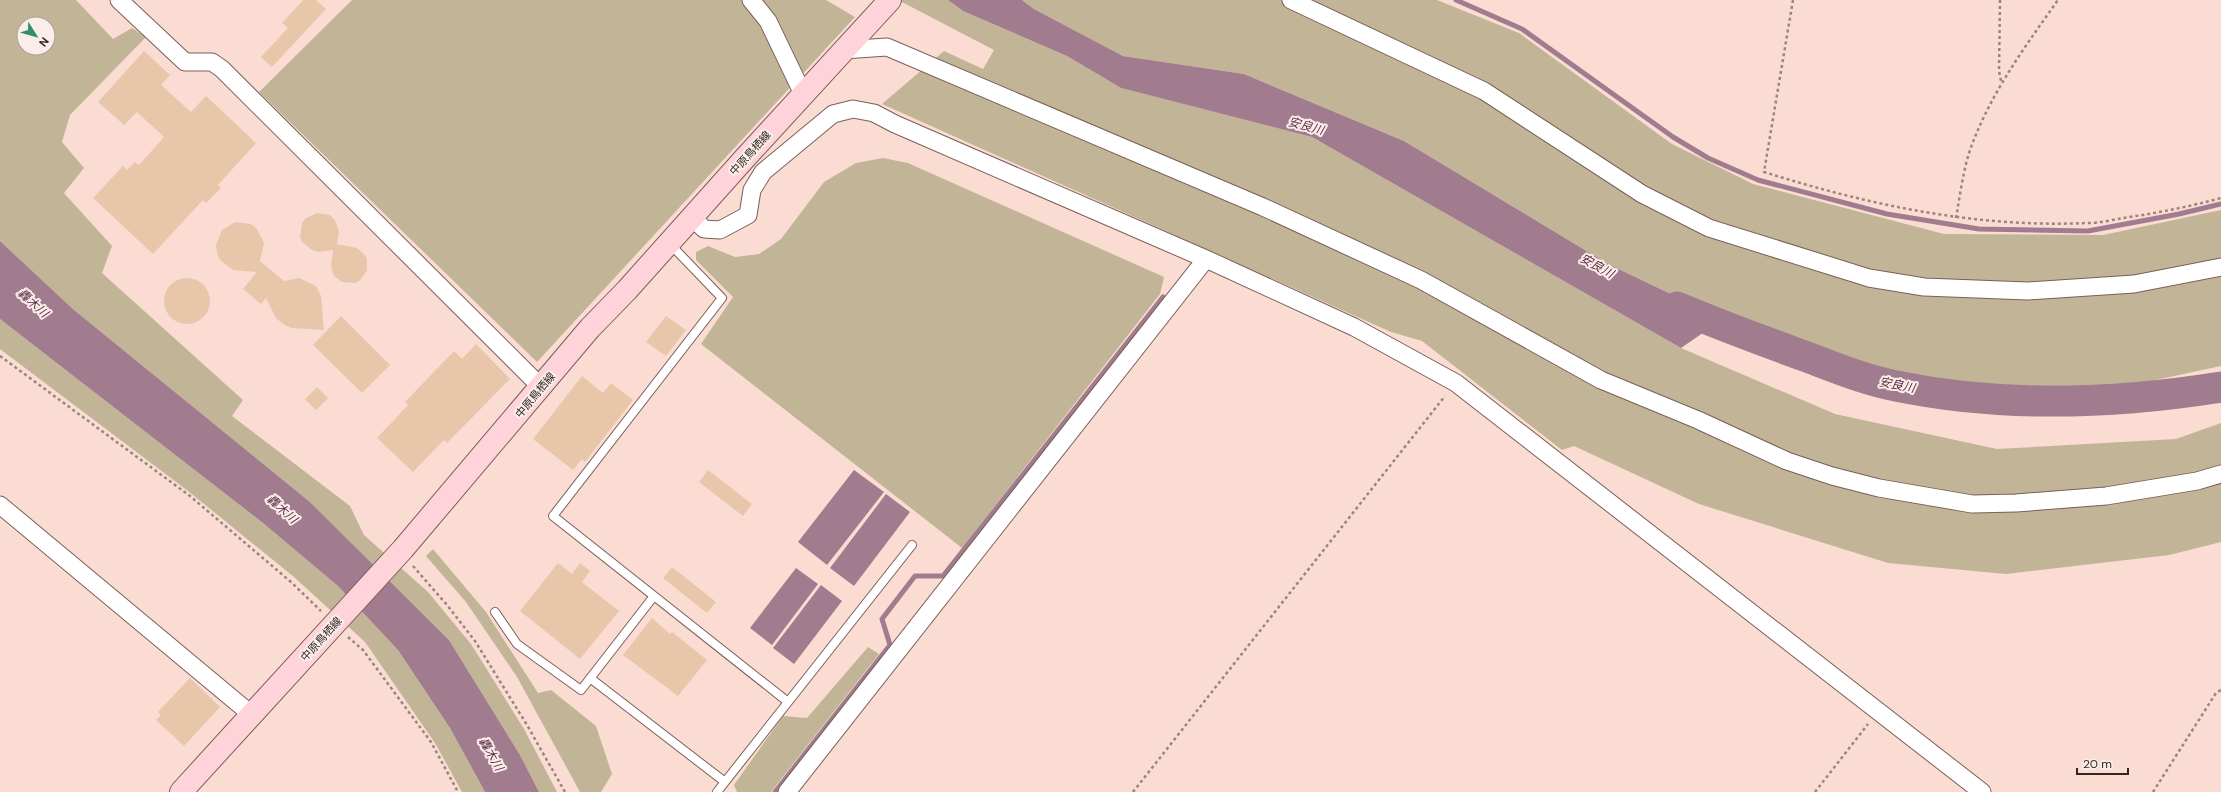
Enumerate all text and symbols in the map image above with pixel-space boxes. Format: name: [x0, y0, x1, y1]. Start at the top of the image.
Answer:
north arrow: [16, 16, 56, 56]
text: N: [36, 35, 52, 49]
water label: 安良川: [1287, 114, 1327, 139]
street label: 中原鳥栖線: [726, 128, 774, 178]
water label: 安良川: [1577, 250, 1618, 283]
water label: 轟木川: [14, 285, 53, 322]
street label: 中原鳥栖線: [512, 369, 558, 421]
water label: 安良川: [1878, 374, 1918, 397]
water label: 轟木川: [263, 491, 302, 528]
street label: 中原鳥栖線: [297, 614, 345, 664]
water label: 轟木川: [475, 734, 508, 775]
scale bar: [2077, 750, 2128, 776]
text: 20 m: [2083, 756, 2112, 772]

